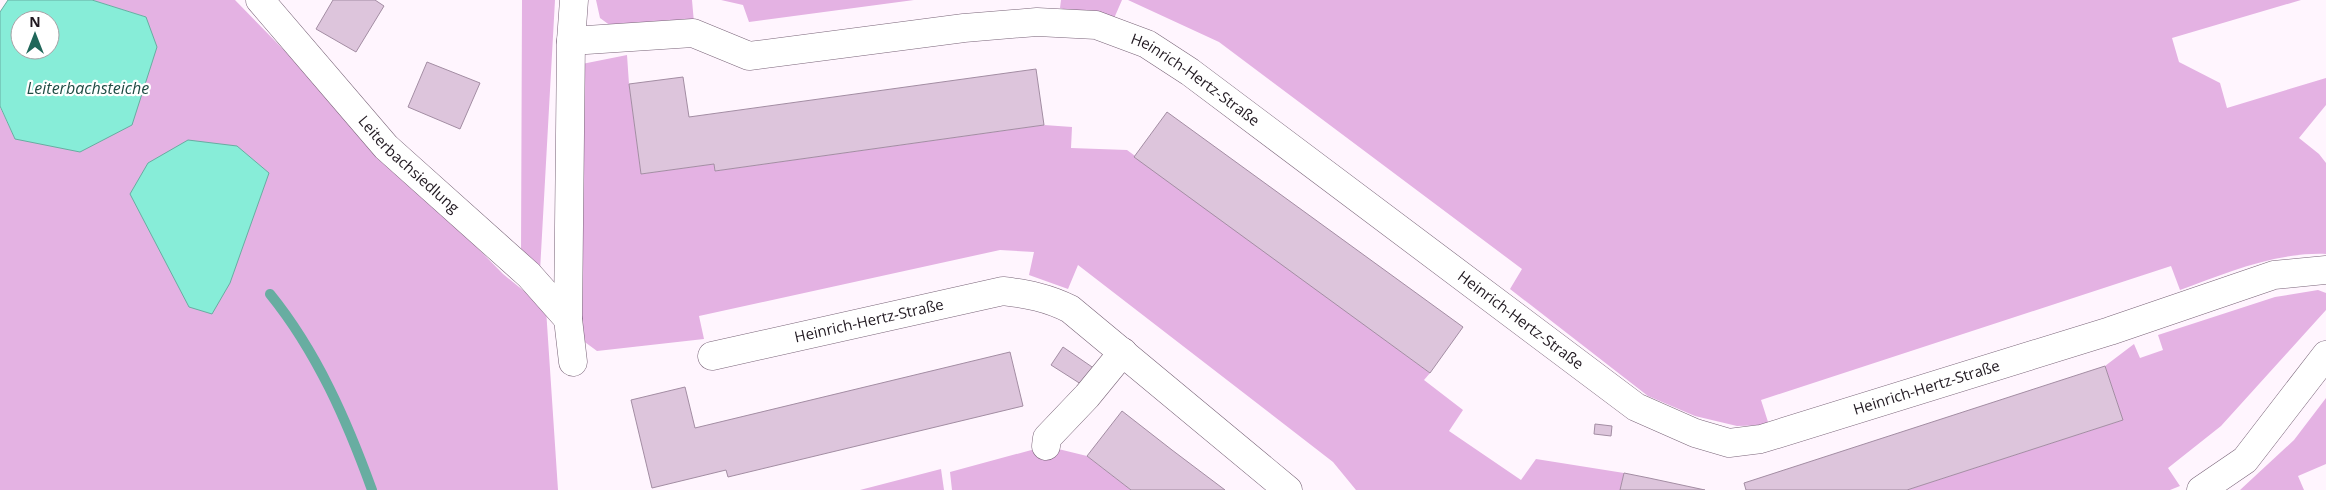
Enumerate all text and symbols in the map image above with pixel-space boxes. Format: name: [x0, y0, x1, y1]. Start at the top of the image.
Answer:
north arrow: [10, 10, 60, 60]
text: N: [29, 12, 41, 31]
street label: Heinrich-Hertz-Straße: [1128, 28, 1264, 130]
water label: Leiterbachsteiche: [27, 77, 149, 99]
street label: Leiterbachsiedlung: [354, 111, 464, 217]
street label: Heinrich-Hertz-Straße: [1454, 266, 1588, 373]
street label: Heinrich-Hertz-Straße: [792, 294, 945, 346]
street label: Heinrich-Hertz-Straße: [1851, 355, 2002, 419]

